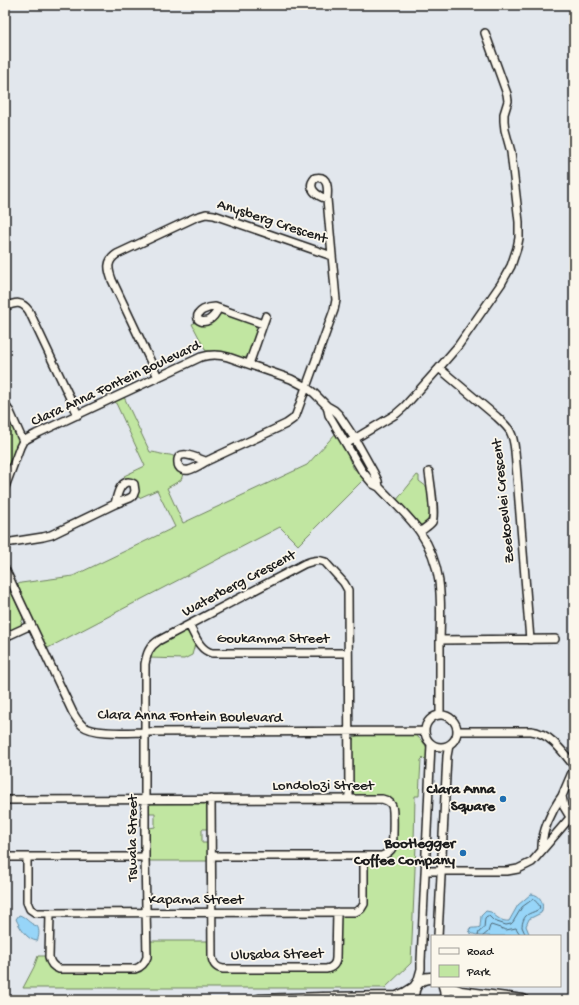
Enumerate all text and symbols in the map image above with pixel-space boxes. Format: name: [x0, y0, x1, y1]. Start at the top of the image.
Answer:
street label: Anysberg Crescent: [215, 196, 331, 249]
street label: Clara Anna Fontein Boulevard: [28, 336, 205, 431]
street label: Zeekoevlei Crescent: [488, 436, 519, 564]
street label: Waterberg Crescent: [179, 546, 301, 622]
street label: Goukamma Street: [217, 630, 331, 648]
street label: Clara Anna Fontein Boulevard: [97, 706, 284, 728]
street label: Londolozi Street: [272, 777, 376, 795]
place label: Clara Anna Square: [426, 781, 496, 816]
street label: Tswala Street: [124, 793, 142, 882]
marker: Clara Anna Square: [498, 794, 508, 804]
place label: Bootlegger Coffee Company: [353, 835, 457, 870]
marker: Bootlegger Coffee Company: [458, 848, 468, 858]
street label: Kapama Street: [149, 891, 245, 909]
legend: [431, 935, 561, 987]
street label: Ulusaba Street: [231, 945, 325, 965]
text: Road: [467, 946, 494, 960]
text: Park: [466, 966, 492, 980]

